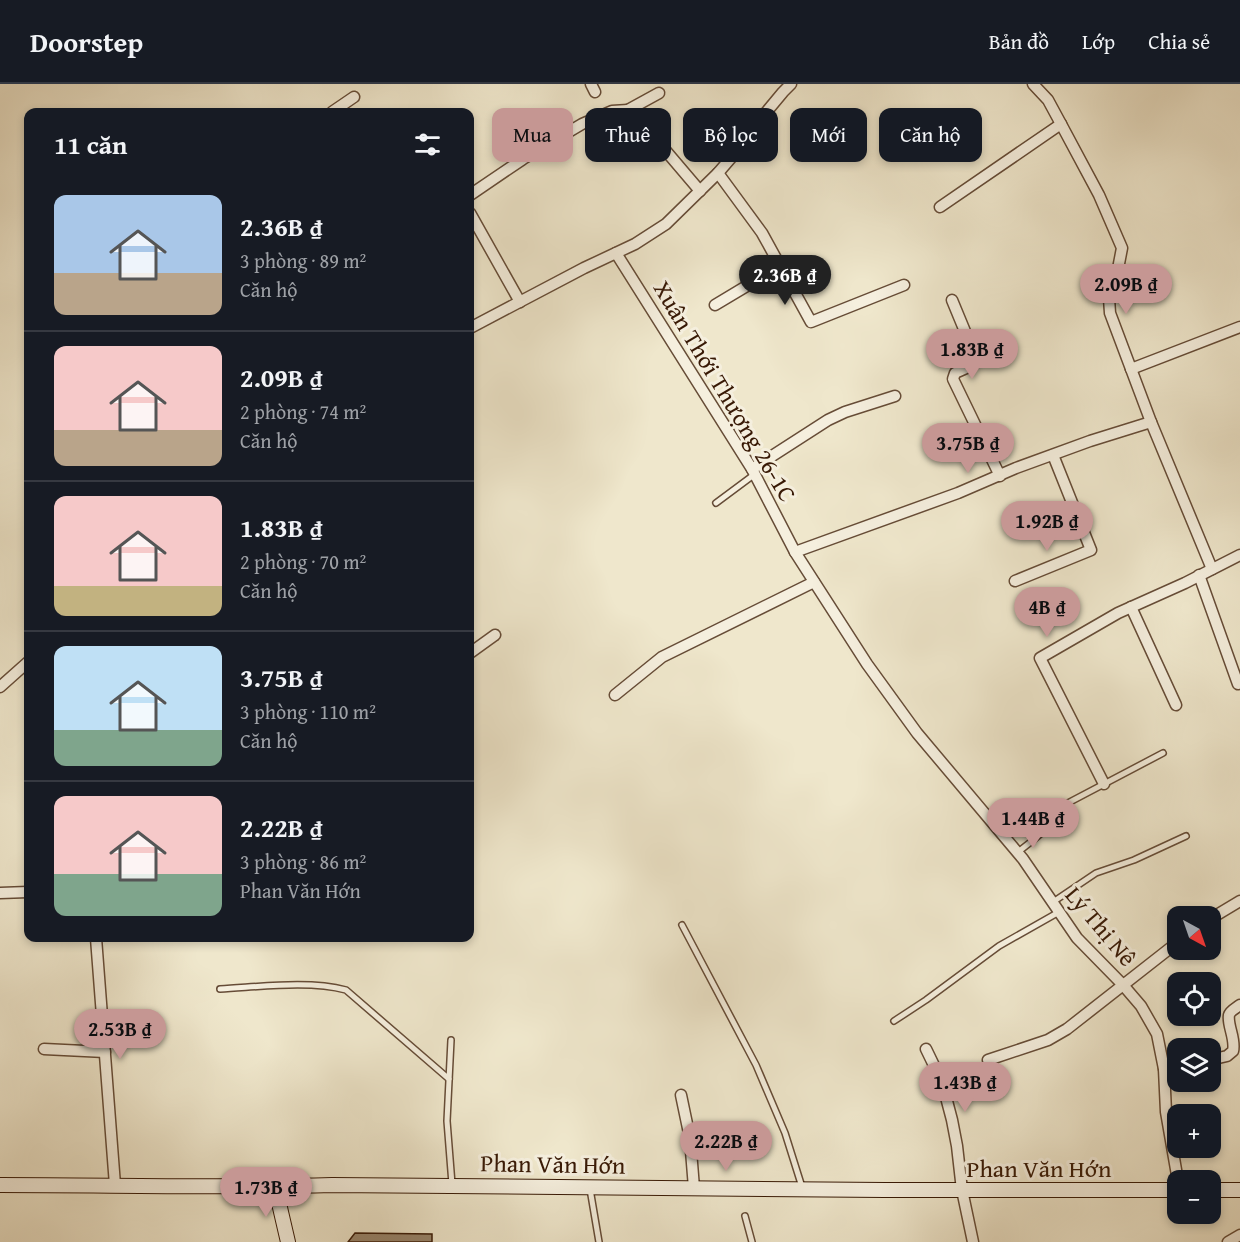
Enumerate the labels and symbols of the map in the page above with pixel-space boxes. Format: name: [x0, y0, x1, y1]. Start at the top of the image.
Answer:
pin: 2.36B ₫: [730, 255, 840, 306]
pin: 2.09B ₫: [1071, 264, 1181, 315]
street label: Xuân Thới Thượng 26-1C: [645, 274, 805, 508]
pin: 1.83B ₫: [917, 329, 1027, 380]
pin: 3.75B ₫: [913, 423, 1023, 474]
pin: 1.92B ₫: [992, 501, 1102, 552]
pin: 4B ₫: [1011, 587, 1083, 638]
pin: 1.44B ₫: [978, 798, 1088, 849]
street label: Lý Thị Nê: [1057, 878, 1145, 974]
north arrow: [1167, 906, 1221, 960]
pin: 2.53B ₫: [65, 1009, 175, 1060]
pin: 1.43B ₫: [910, 1062, 1020, 1113]
pin: 2.22B ₫: [671, 1121, 781, 1172]
street label: Phan Văn Hớn: [480, 1145, 626, 1183]
street label: Phan Văn Hớn: [966, 1151, 1112, 1186]
pin: 1.73B ₫: [211, 1167, 321, 1218]

